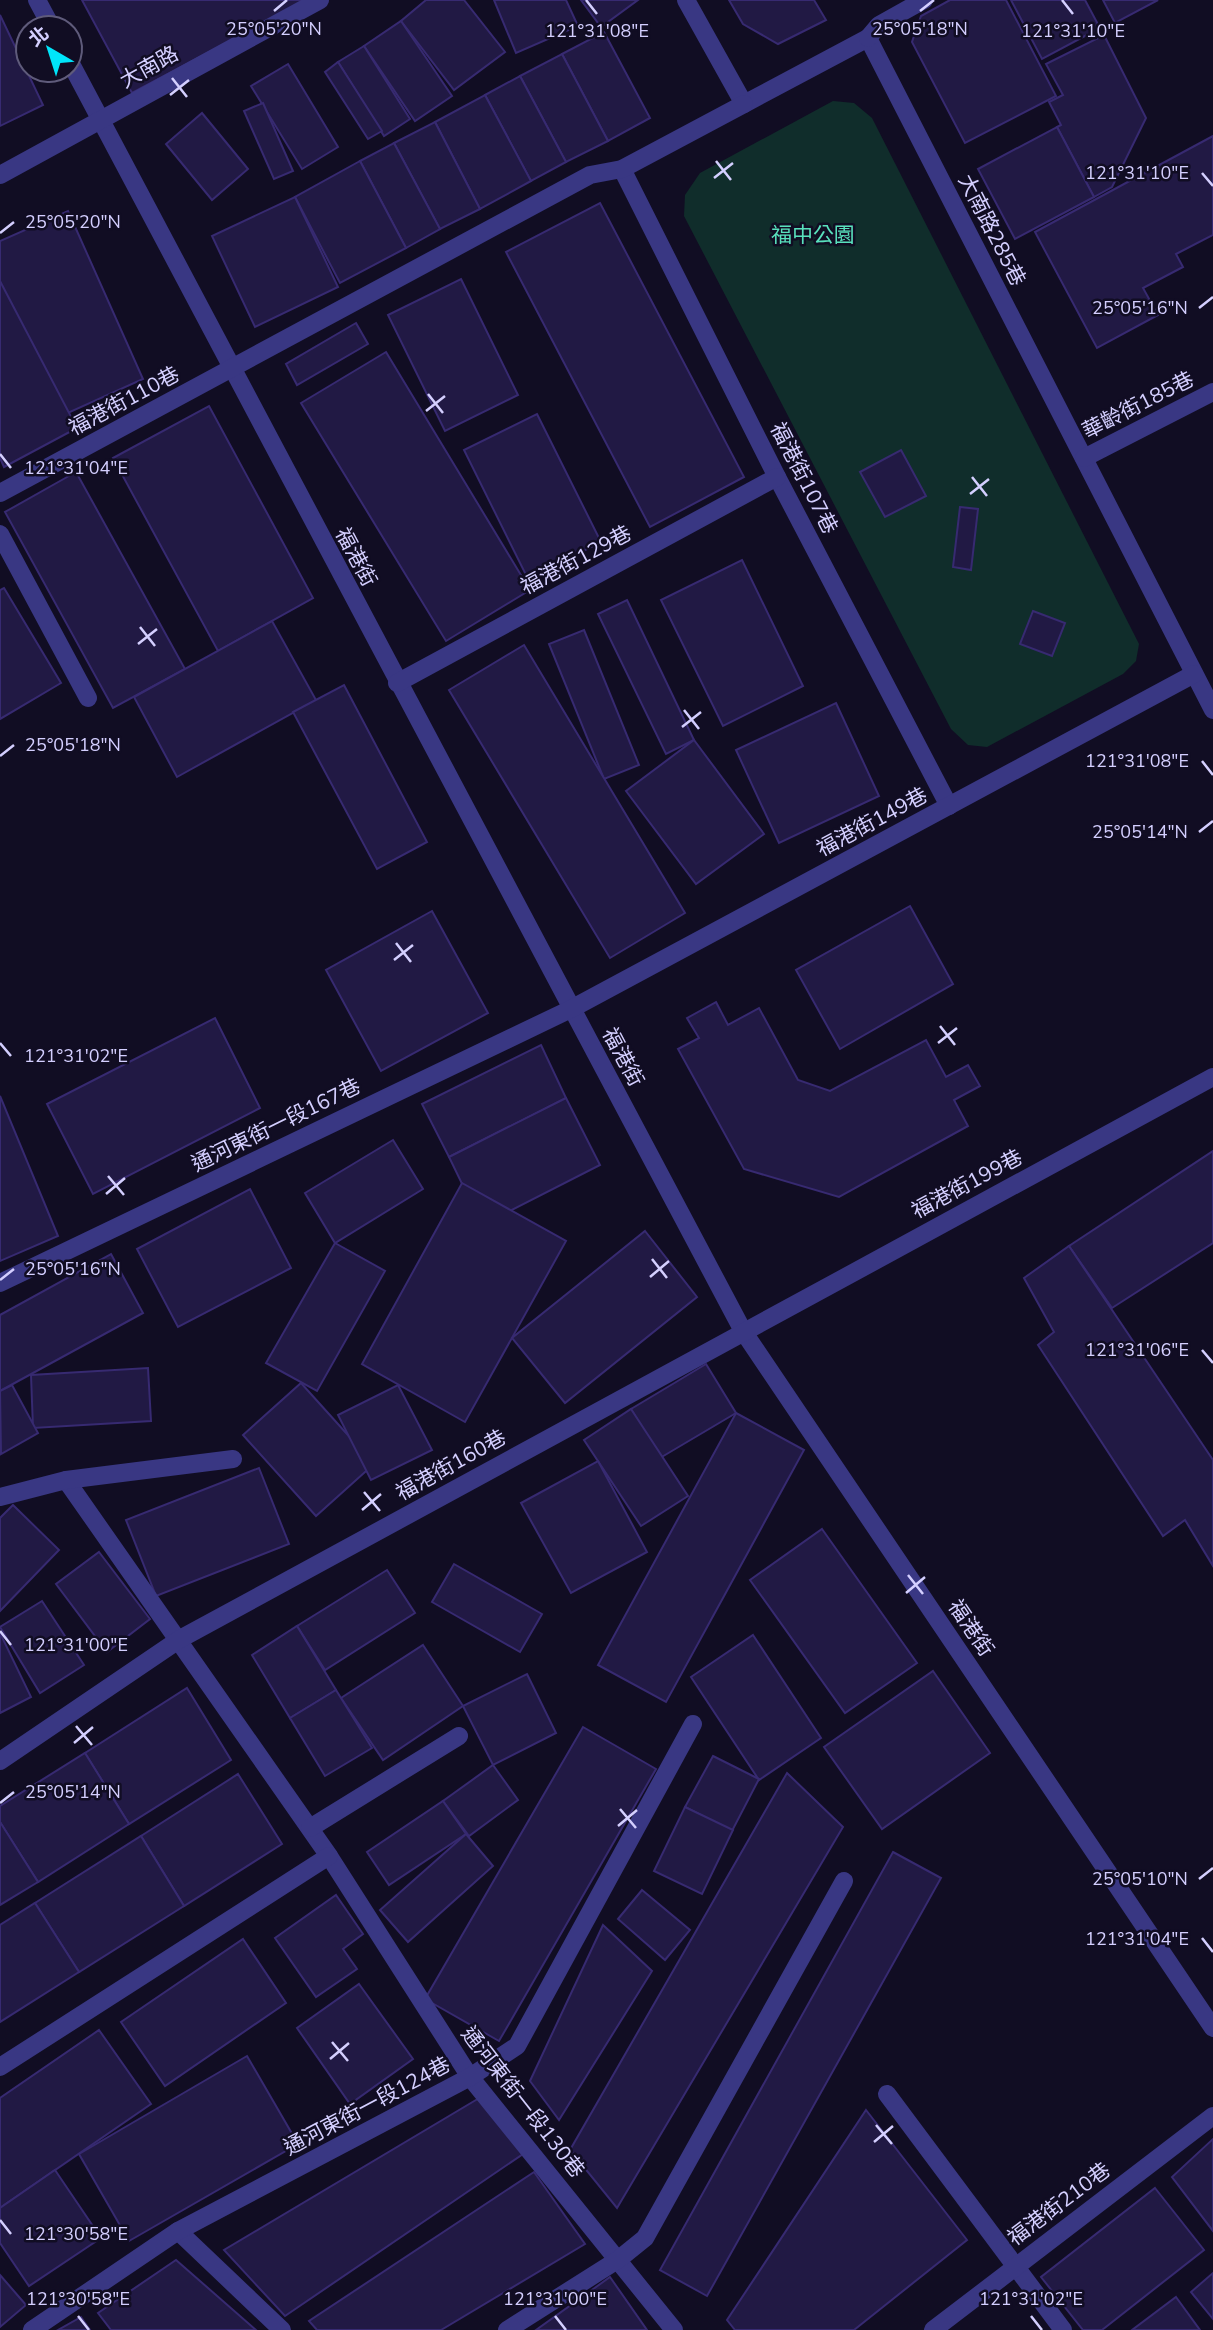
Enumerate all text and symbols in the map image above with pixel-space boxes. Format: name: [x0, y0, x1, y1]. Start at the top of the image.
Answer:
north arrow: [14, 14, 84, 84]
text: 25°05'20"N: [226, 17, 322, 41]
text: 25°05'18"N: [872, 17, 968, 41]
text: 121°31'08"E: [545, 19, 649, 43]
text: 121°31'10"E: [1021, 19, 1125, 43]
text: 北: [23, 20, 55, 53]
street label: 大南路: [115, 39, 183, 95]
text: 121°31'10"E: [1085, 161, 1189, 185]
street label: 大南路285巷: [952, 169, 1032, 291]
text: 25°05'20"N: [25, 210, 121, 234]
park label: 福中公園: [771, 221, 855, 249]
text: 25°05'16"N: [1092, 296, 1188, 320]
street label: 福港街110巷: [64, 360, 184, 442]
street label: 華齡街185巷: [1077, 365, 1199, 445]
street label: 福港街107巷: [764, 417, 844, 539]
text: 121°31'04"E: [24, 456, 128, 480]
street label: 福港街129巷: [516, 519, 636, 601]
street label: 福港街: [329, 523, 383, 591]
text: 25°05'18"N: [25, 733, 121, 757]
text: 121°31'08"E: [1085, 749, 1189, 773]
street label: 福港街149巷: [812, 781, 932, 863]
text: 25°05'14"N: [1092, 820, 1188, 844]
street label: 福港街: [596, 1023, 650, 1091]
text: 121°31'02"E: [24, 1044, 128, 1068]
street label: 通河東街一段167巷: [187, 1072, 365, 1178]
street label: 福港街199巷: [907, 1143, 1027, 1225]
text: 25°05'16"N: [25, 1257, 121, 1281]
text: 121°31'06"E: [1085, 1338, 1189, 1362]
street label: 福港街160巷: [391, 1423, 511, 1507]
street label: 福港街: [942, 1594, 1000, 1662]
text: 121°31'00"E: [24, 1633, 128, 1657]
text: 25°05'14"N: [25, 1780, 121, 1804]
text: 25°05'10"N: [1092, 1867, 1188, 1891]
text: 121°31'04"E: [1085, 1927, 1189, 1951]
street label: 通河東街一段130巷: [455, 2021, 591, 2183]
street label: 通河東街一段124巷: [279, 2050, 455, 2162]
street label: 福港街210巷: [1002, 2156, 1116, 2252]
text: 121°30'58"E: [24, 2222, 128, 2246]
text: 121°30'58"E: [26, 2287, 130, 2311]
text: 121°31'00"E: [503, 2287, 607, 2311]
text: 121°31'02"E: [979, 2287, 1083, 2311]

